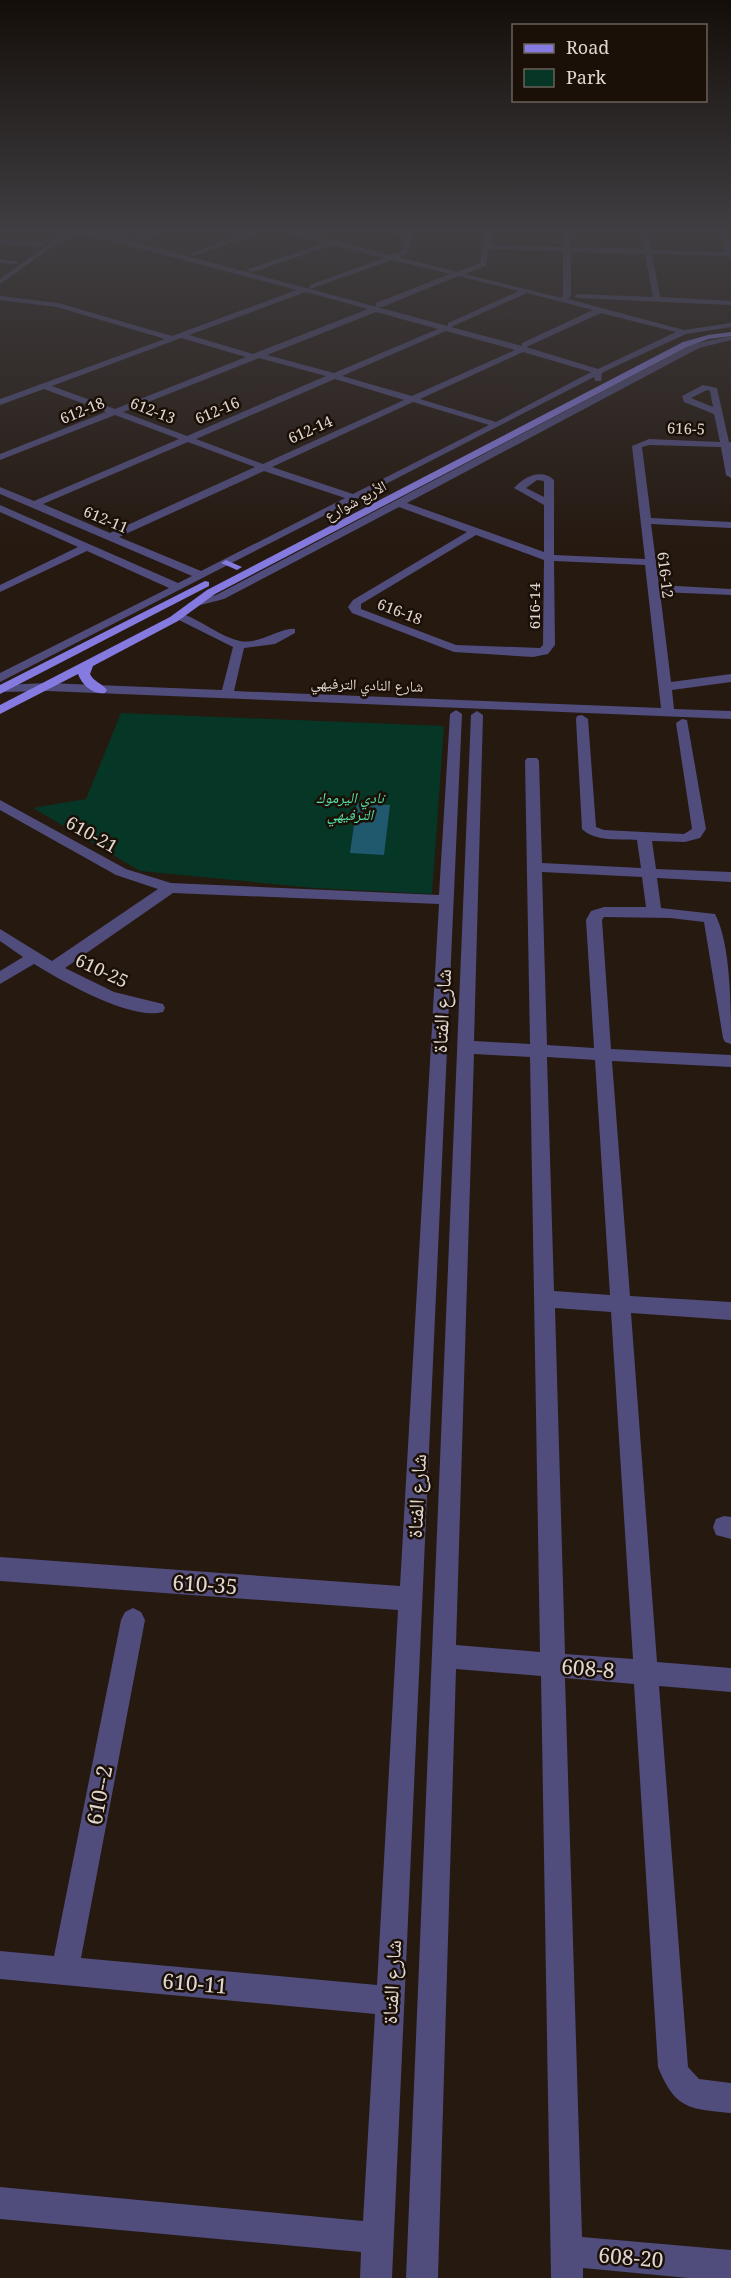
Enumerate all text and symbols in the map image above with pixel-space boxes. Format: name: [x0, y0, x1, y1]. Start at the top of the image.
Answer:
legend: [512, 24, 707, 102]
text: Road: [566, 35, 609, 59]
text: Park: [566, 65, 606, 89]
street label: 612-18: [57, 392, 107, 428]
street label: 612-13: [128, 392, 178, 428]
street label: 612-16: [192, 392, 242, 428]
street label: 612-14: [285, 410, 336, 448]
street label: 616-5: [667, 417, 705, 439]
street label: الأربع شوارع: [320, 475, 390, 526]
street label: 612-11: [81, 501, 131, 537]
street label: 616-12: [653, 551, 679, 599]
street label: 616-14: [524, 582, 544, 629]
street label: 616-18: [375, 593, 425, 629]
street label: شارع النادي الترفيهي: [310, 672, 424, 699]
park label: نادي اليرموك الترفيهي: [316, 787, 387, 827]
street label: 610-21: [62, 810, 122, 858]
street label: 610-25: [72, 947, 132, 993]
street label: شارع الفتاة: [425, 968, 457, 1054]
street label: شارع الفتاة: [400, 1453, 432, 1539]
street label: 610-35: [171, 1568, 239, 1600]
street label: 608-8: [560, 1652, 616, 1684]
street label: 610--2: [80, 1763, 118, 1827]
street label: شارع الفتاة: [375, 1939, 407, 2025]
street label: 610-11: [161, 1966, 229, 2000]
street label: 608-20: [597, 2240, 665, 2274]

